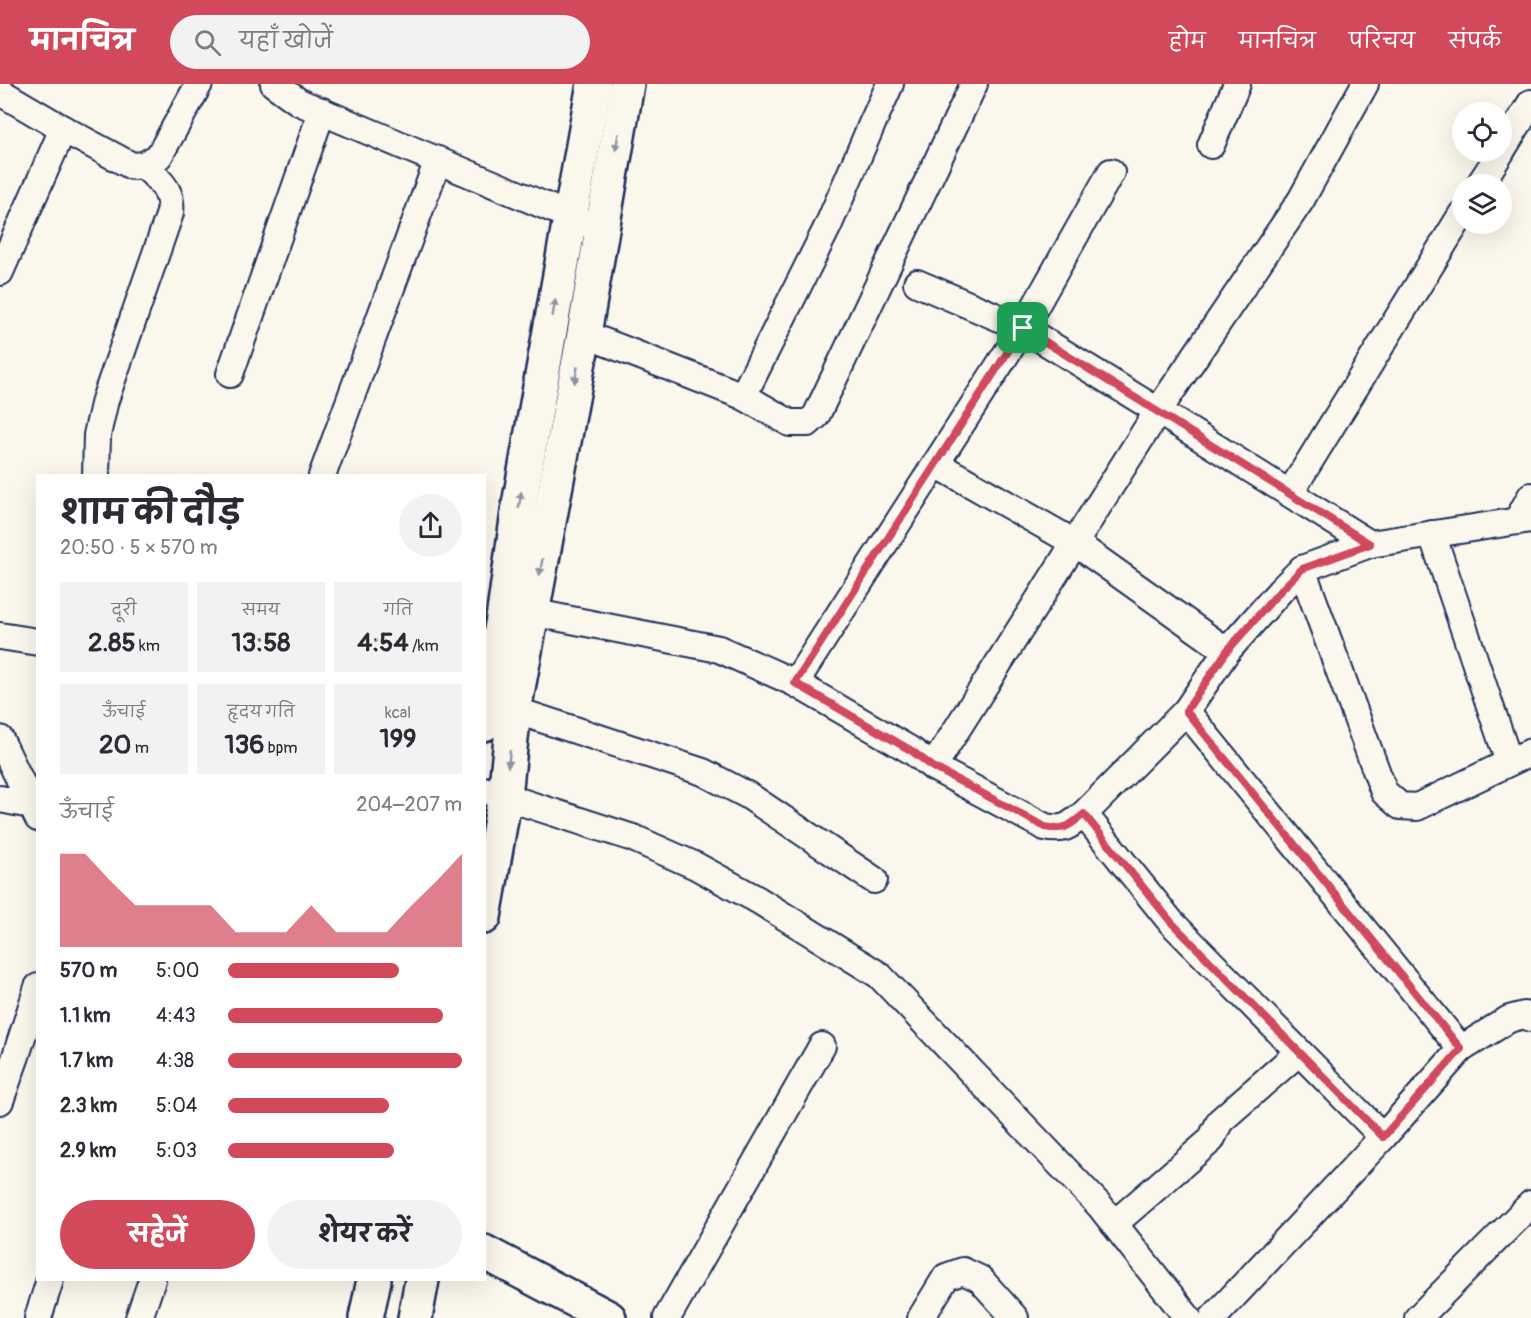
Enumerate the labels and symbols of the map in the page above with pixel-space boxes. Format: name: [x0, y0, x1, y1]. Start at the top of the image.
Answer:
one-way arrow: [613, 132, 622, 151]
one-way arrow: [550, 299, 559, 318]
pin: [997, 302, 1048, 353]
one-way arrow: [571, 366, 580, 385]
one-way arrow: [516, 491, 525, 510]
one-way arrow: [536, 557, 545, 576]
one-way arrow: [504, 750, 514, 769]

